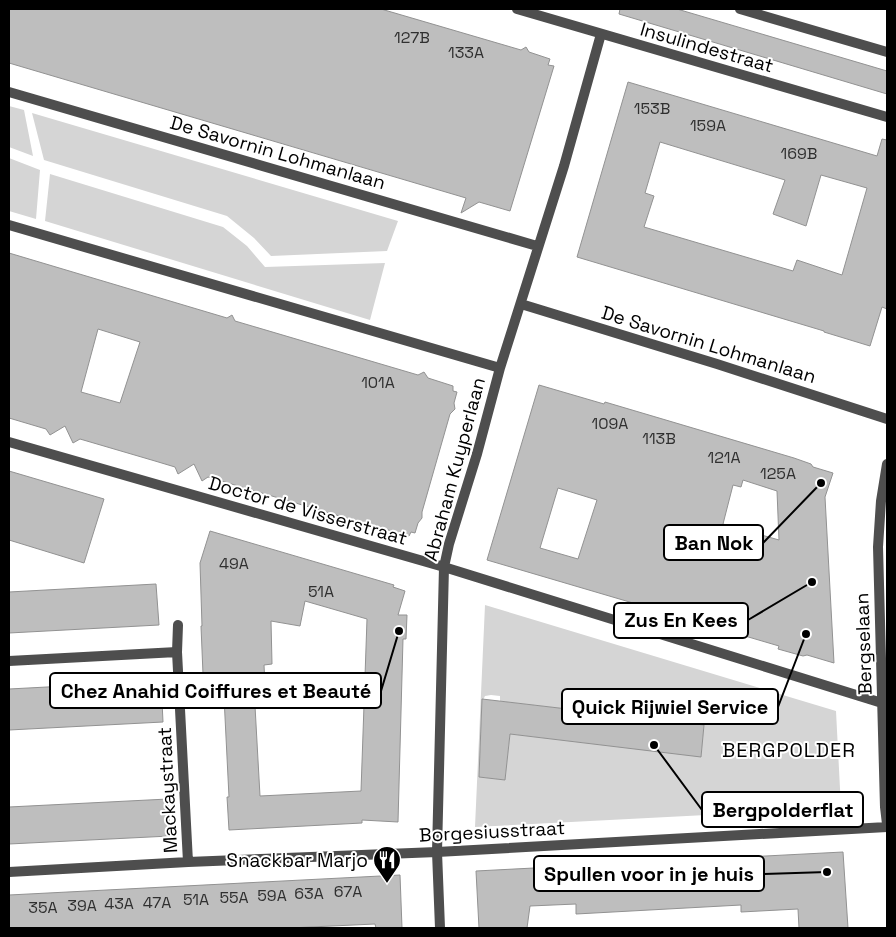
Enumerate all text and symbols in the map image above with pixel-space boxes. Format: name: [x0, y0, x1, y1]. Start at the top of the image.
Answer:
street label: Insulindestraat: [637, 16, 777, 78]
house number: 127B: [394, 27, 430, 48]
house number: 133A: [448, 42, 484, 63]
house number: 153B: [634, 98, 670, 119]
street label: De Savornin Lohmanlaan: [167, 110, 389, 195]
house number: 159A: [690, 115, 726, 136]
house number: 169B: [781, 143, 817, 164]
street label: De Savornin Lohmanlaan: [599, 300, 819, 389]
house number: 101A: [361, 372, 395, 393]
street label: Abraham Kuyperlaan: [418, 375, 491, 564]
house number: 109A: [592, 413, 628, 434]
house number: 113B: [642, 428, 676, 449]
house number: 121A: [707, 447, 741, 468]
house number: 125A: [760, 463, 796, 484]
street label: Doctor de Visserstraat: [206, 470, 410, 551]
callout: Ban Nok: [664, 525, 763, 560]
text: Ban Nok: [674, 530, 754, 556]
house number: 49A: [219, 553, 249, 574]
house number: 51A: [308, 581, 334, 602]
street label: Bergselaan: [849, 592, 878, 696]
callout: Zus En Kees: [614, 603, 748, 638]
text: Zus En Kees: [624, 607, 738, 633]
callout: Chez Anahid Coiffures et Beauté: [50, 673, 381, 708]
text: Chez Anahid Coiffures et Beauté: [61, 678, 371, 704]
callout: Quick Rijwiel Service: [562, 689, 778, 724]
text: Quick Rijwiel Service: [572, 694, 768, 720]
street label: Mackaystraat: [152, 726, 183, 854]
district label: BERGPOLDER: [722, 737, 856, 763]
callout: Bergpolderflat: [702, 792, 863, 827]
text: Bergpolderflat: [712, 797, 854, 823]
street label: Borgesiusstraat: [418, 815, 566, 848]
restaurant icon: Snackbar Marjo: [372, 845, 402, 884]
place label: Snackbar Marjo: [226, 848, 368, 873]
callout: Spullen voor in je huis: [534, 856, 764, 891]
text: Spullen voor in je huis: [544, 861, 754, 887]
house number: 67A: [334, 881, 362, 902]
house number: 63A: [294, 883, 324, 904]
house number: 59A: [257, 885, 287, 906]
house number: 55A: [219, 887, 249, 908]
house number: 51A: [183, 889, 209, 910]
house number: 47A: [143, 892, 171, 913]
house number: 43A: [104, 893, 134, 914]
house number: 39A: [67, 895, 97, 916]
house number: 35A: [28, 897, 58, 918]

